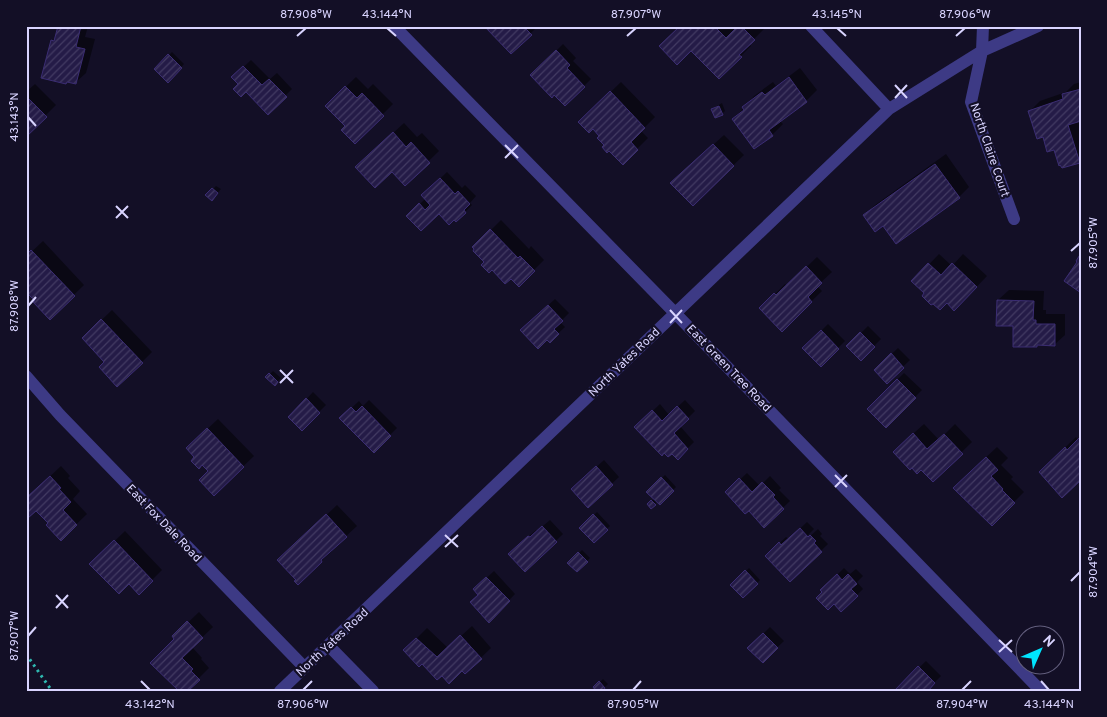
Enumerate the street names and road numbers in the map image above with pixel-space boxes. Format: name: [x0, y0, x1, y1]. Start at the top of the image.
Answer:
street label: North Claire Court: [965, 101, 1013, 200]
street label: East Green Tree Road: [682, 322, 774, 416]
street label: North Yates Road: [586, 325, 664, 401]
street label: East Fox Dale Road: [122, 481, 204, 566]
street label: North Yates Road: [293, 605, 372, 680]

